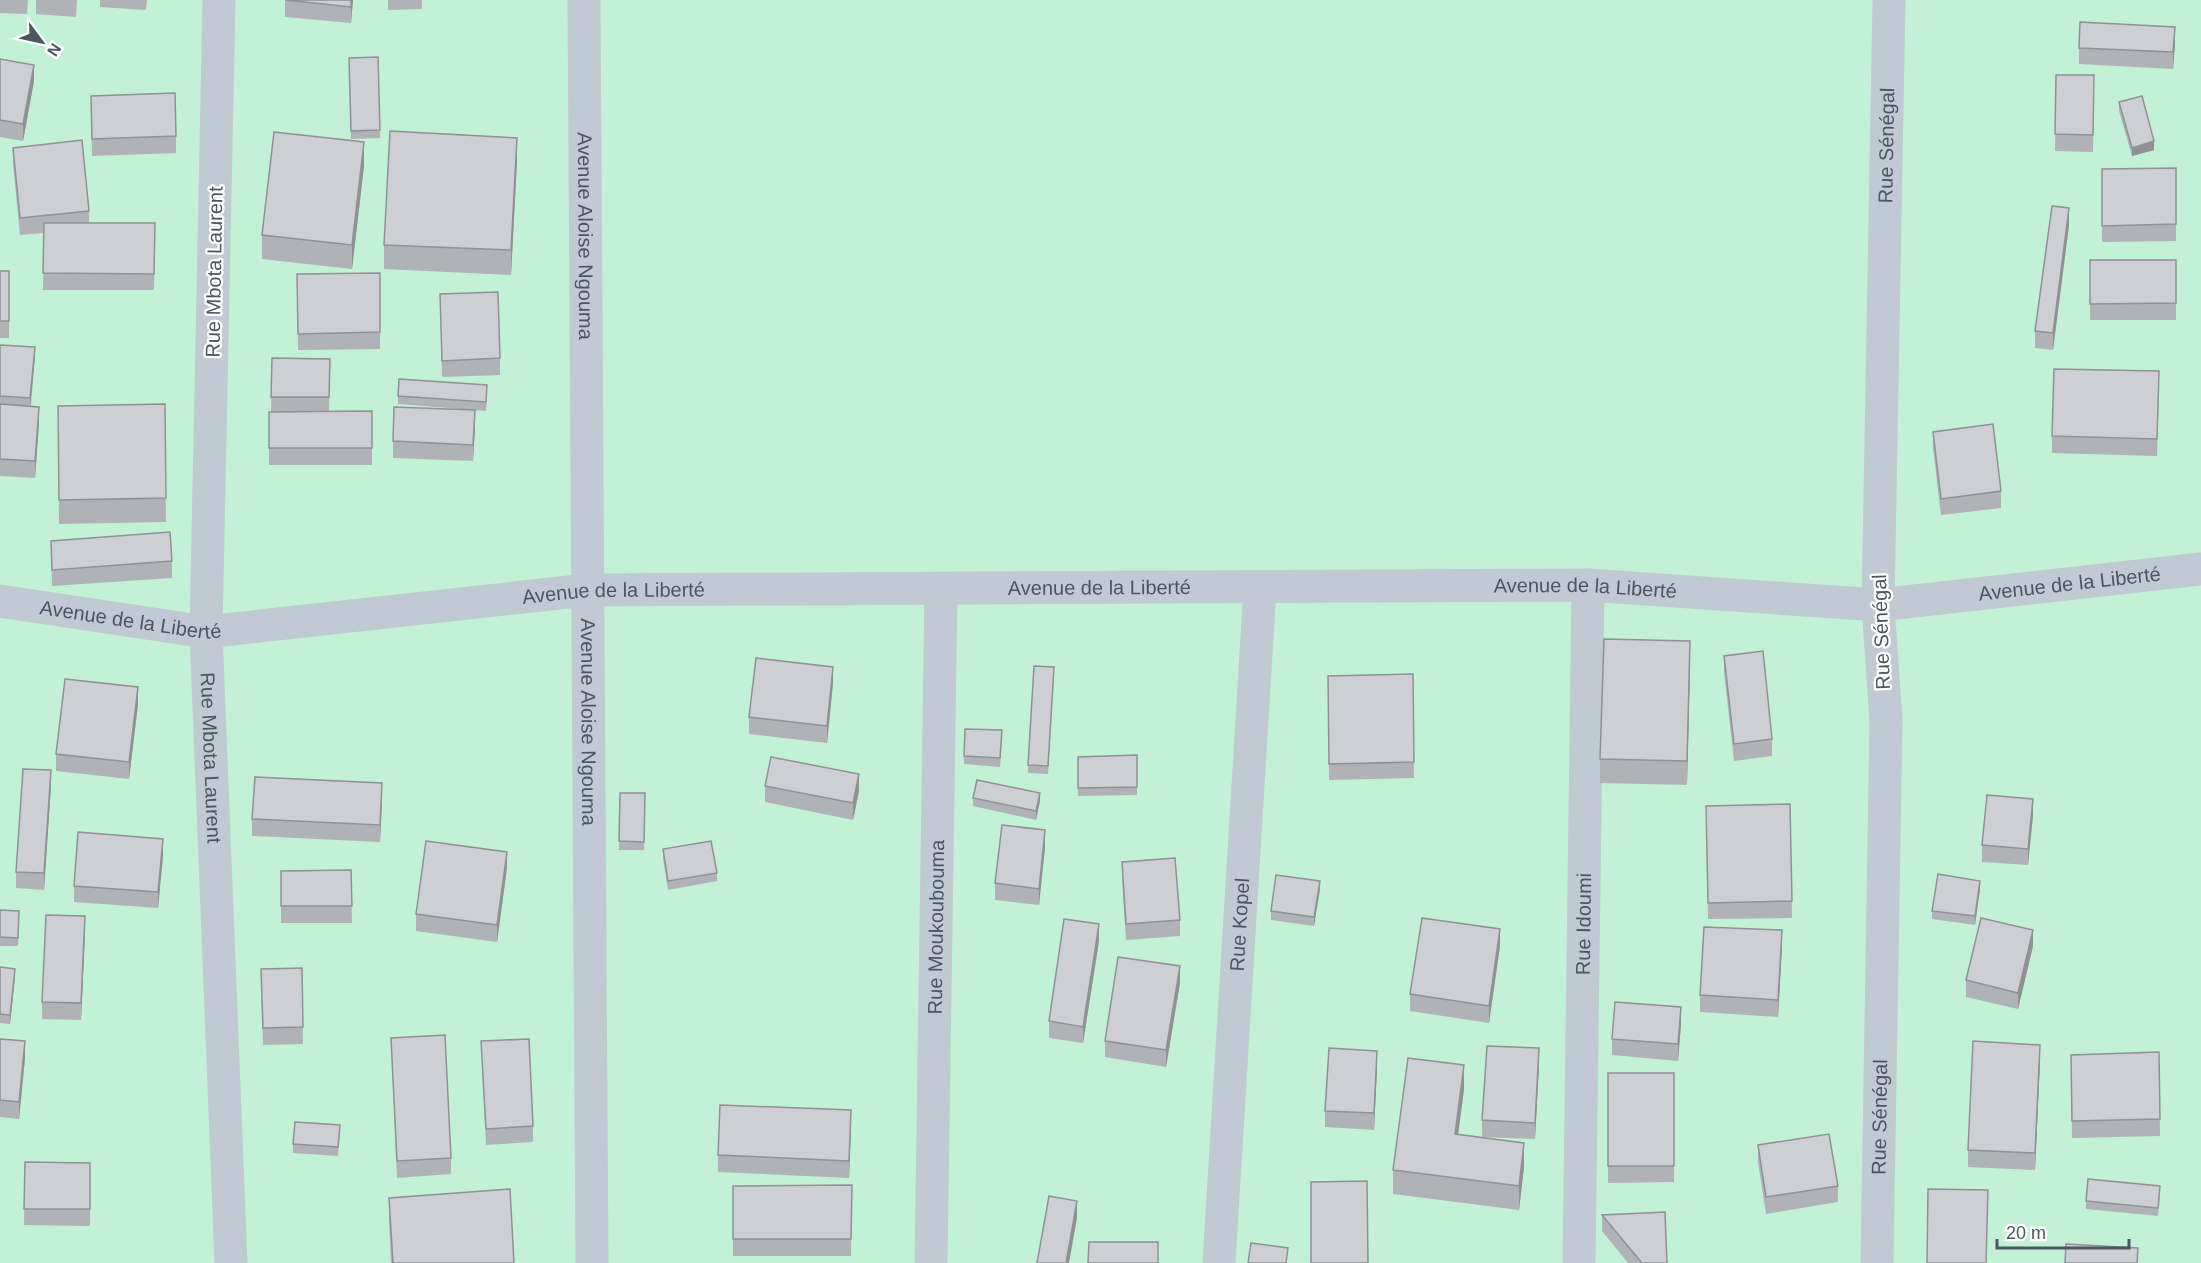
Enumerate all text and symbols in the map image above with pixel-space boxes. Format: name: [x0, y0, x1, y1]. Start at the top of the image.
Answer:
north arrow: [12, 12, 72, 72]
text: N: [44, 40, 64, 59]
street label: Rue Sénégal: [1874, 87, 1898, 203]
street label: Avenue Aloise Ngouma: [574, 132, 597, 341]
street label: Rue Mbota Laurent: [202, 186, 227, 358]
street label: Avenue de la Liberté: [1977, 563, 2162, 605]
street label: Avenue de la Liberté: [1494, 574, 1677, 602]
street label: Rue Sénégal: [1868, 574, 1894, 690]
street label: Avenue de la Liberté: [1008, 576, 1191, 599]
street label: Avenue de la Liberté: [521, 578, 705, 608]
street label: Avenue de la Liberté: [38, 596, 222, 643]
street label: Avenue Aloise Ngouma: [577, 618, 600, 827]
street label: Rue Mbota Laurent: [197, 672, 225, 844]
street label: Rue Moukoubouma: [924, 839, 948, 1014]
street label: Rue Idoumi: [1572, 873, 1595, 975]
street label: Rue Kopel: [1226, 877, 1253, 972]
street label: Rue Sénégal: [1867, 1059, 1891, 1175]
scale bar: [1997, 1212, 2129, 1250]
text: 20 m: [2006, 1223, 2046, 1243]

